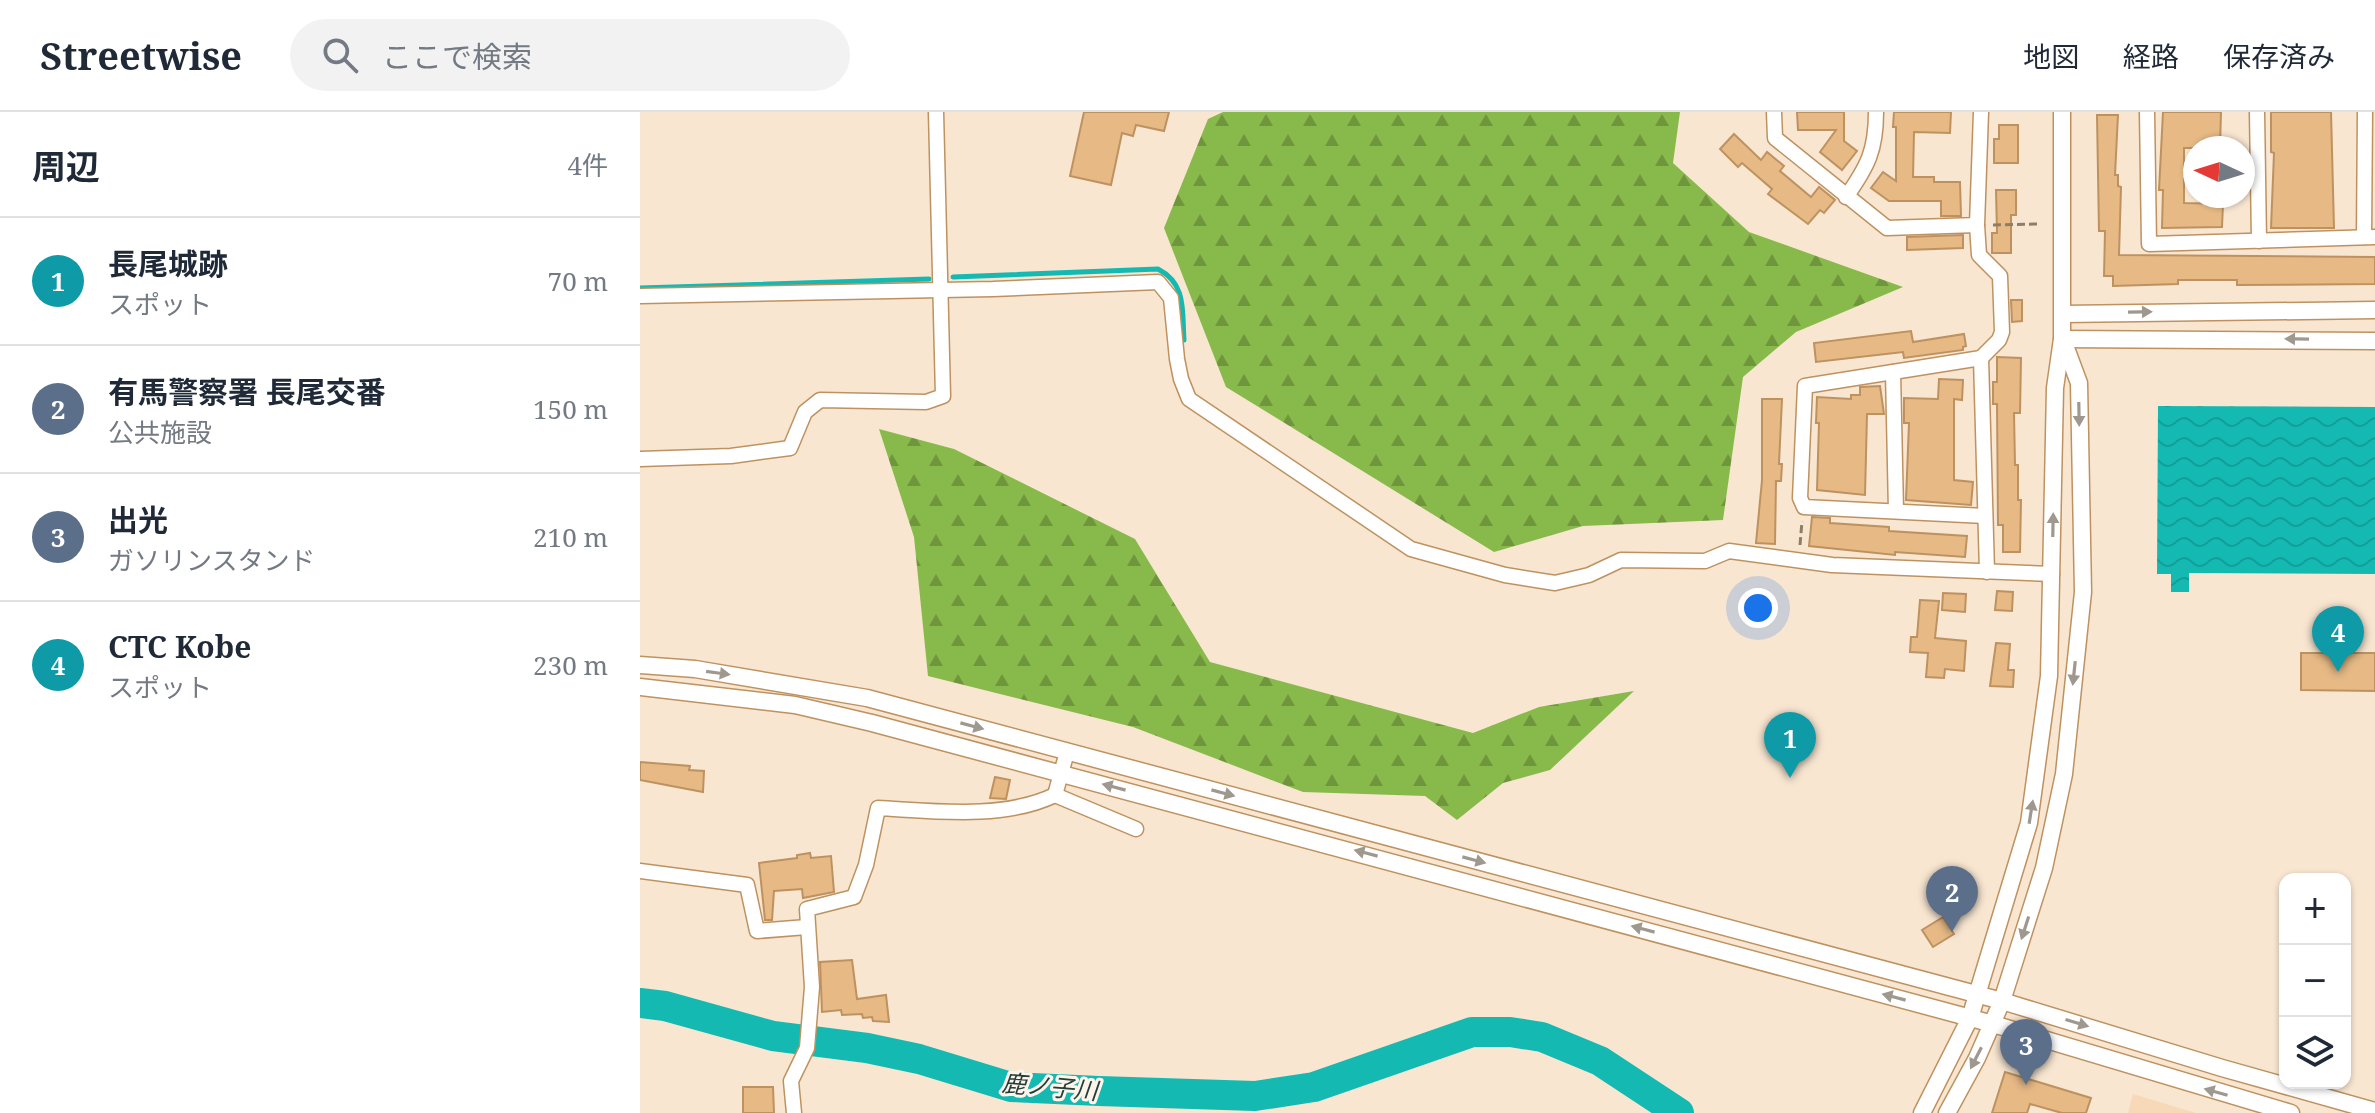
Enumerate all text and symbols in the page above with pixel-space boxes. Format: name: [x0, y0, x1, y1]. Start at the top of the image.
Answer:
search box: [290, 19, 850, 91]
text: Streetwise: [40, 29, 242, 81]
icon: search: [318, 33, 362, 77]
text: ここで検索: [382, 36, 532, 77]
text: 地図: [2023, 37, 2079, 75]
text: 経路: [2123, 37, 2179, 75]
text: 保存済み: [2223, 37, 2335, 75]
north arrow: [2183, 136, 2255, 208]
text: 周辺: [32, 143, 100, 189]
text: 4件: [567, 147, 608, 183]
text: 長尾城跡: [108, 243, 228, 284]
text: 1: [51, 263, 65, 299]
text: 70 m: [548, 263, 608, 299]
text: スポット: [108, 286, 212, 322]
one-way arrow: [2128, 306, 2153, 318]
one-way arrow: [2284, 332, 2309, 345]
text: 有馬警察署 長尾交番: [108, 371, 386, 412]
text: 2: [51, 391, 65, 427]
text: 150 m: [533, 391, 608, 427]
one-way arrow: [2073, 402, 2086, 427]
text: 公共施設: [108, 414, 212, 450]
text: 出光: [108, 499, 168, 540]
one-way arrow: [2046, 512, 2059, 537]
text: 3: [51, 519, 65, 555]
text: 210 m: [533, 519, 608, 555]
text: ガソリンスタンド: [108, 542, 315, 578]
your location: [1738, 588, 1778, 628]
pin: 4: [2312, 606, 2364, 672]
text: CTC Kobe: [108, 626, 251, 667]
text: 4: [51, 647, 65, 683]
text: 230 m: [533, 647, 608, 683]
one-way arrow: [2068, 661, 2081, 686]
one-way arrow: [705, 667, 730, 679]
text: スポット: [108, 669, 212, 705]
pin: 1: [1764, 712, 1816, 778]
one-way arrow: [960, 720, 984, 733]
one-way arrow: [1102, 780, 1127, 792]
one-way arrow: [1211, 787, 1236, 799]
one-way arrow: [2025, 799, 2038, 824]
one-way arrow: [1353, 847, 1378, 859]
one-way arrow: [1462, 855, 1487, 867]
pin: 2: [1926, 866, 1978, 932]
map controls: [2279, 873, 2351, 1089]
button: +: [2279, 873, 2351, 945]
one-way arrow: [2019, 916, 2031, 940]
one-way arrow: [1631, 922, 1656, 934]
button: −: [2279, 945, 2351, 1017]
one-way arrow: [1882, 991, 1907, 1003]
one-way arrow: [2065, 1017, 2089, 1030]
button: layers: [2279, 1017, 2351, 1089]
pin: 3: [2000, 1019, 2052, 1085]
one-way arrow: [1970, 1046, 1983, 1069]
water label: 鹿ノ子川: [1001, 1065, 1102, 1107]
one-way arrow: [2204, 1085, 2228, 1098]

